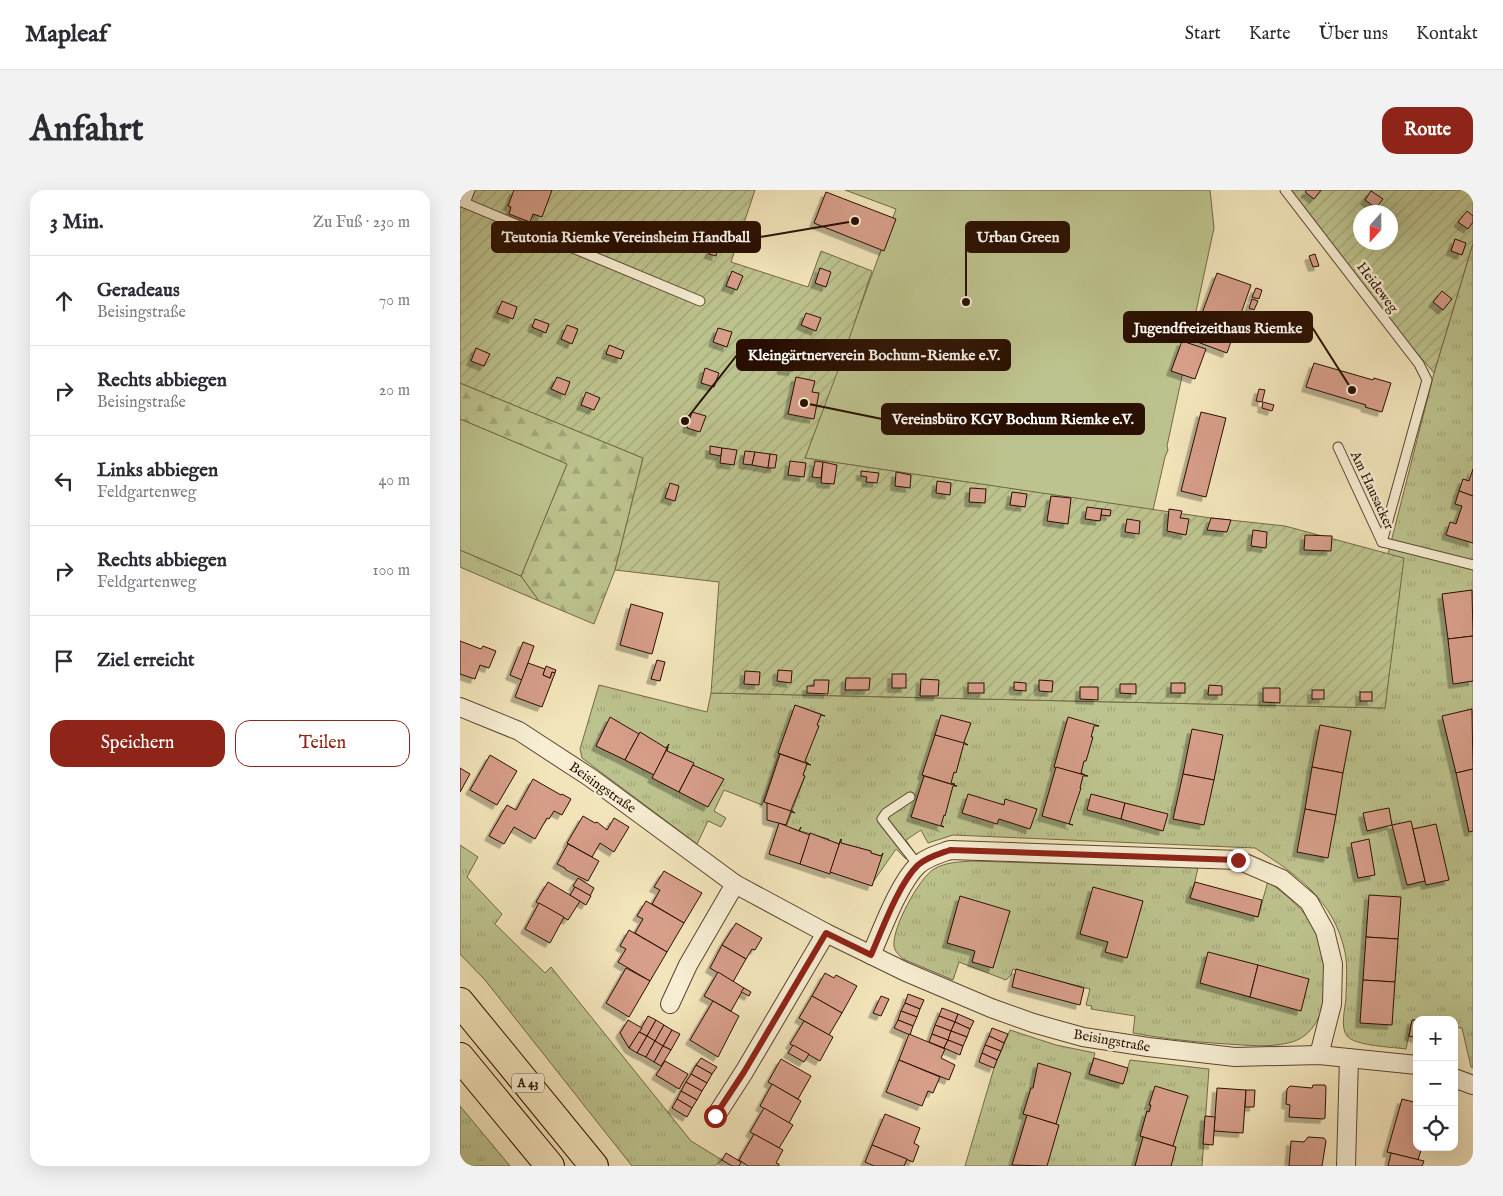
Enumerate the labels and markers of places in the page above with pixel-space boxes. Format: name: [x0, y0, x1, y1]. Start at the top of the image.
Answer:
callout: Teutonia Riemke Vereinsheim Handball: [492, 222, 760, 252]
callout: Urban Green: [966, 222, 1069, 252]
callout: Jugendfreizeithaus Riemke: [1124, 312, 1312, 342]
callout: Kleingärtnerverein Bochum-Riemke e.V.: [737, 340, 1010, 370]
callout: Vereinsbüro KGV Bochum Riemke e.V.: [882, 404, 1144, 434]

